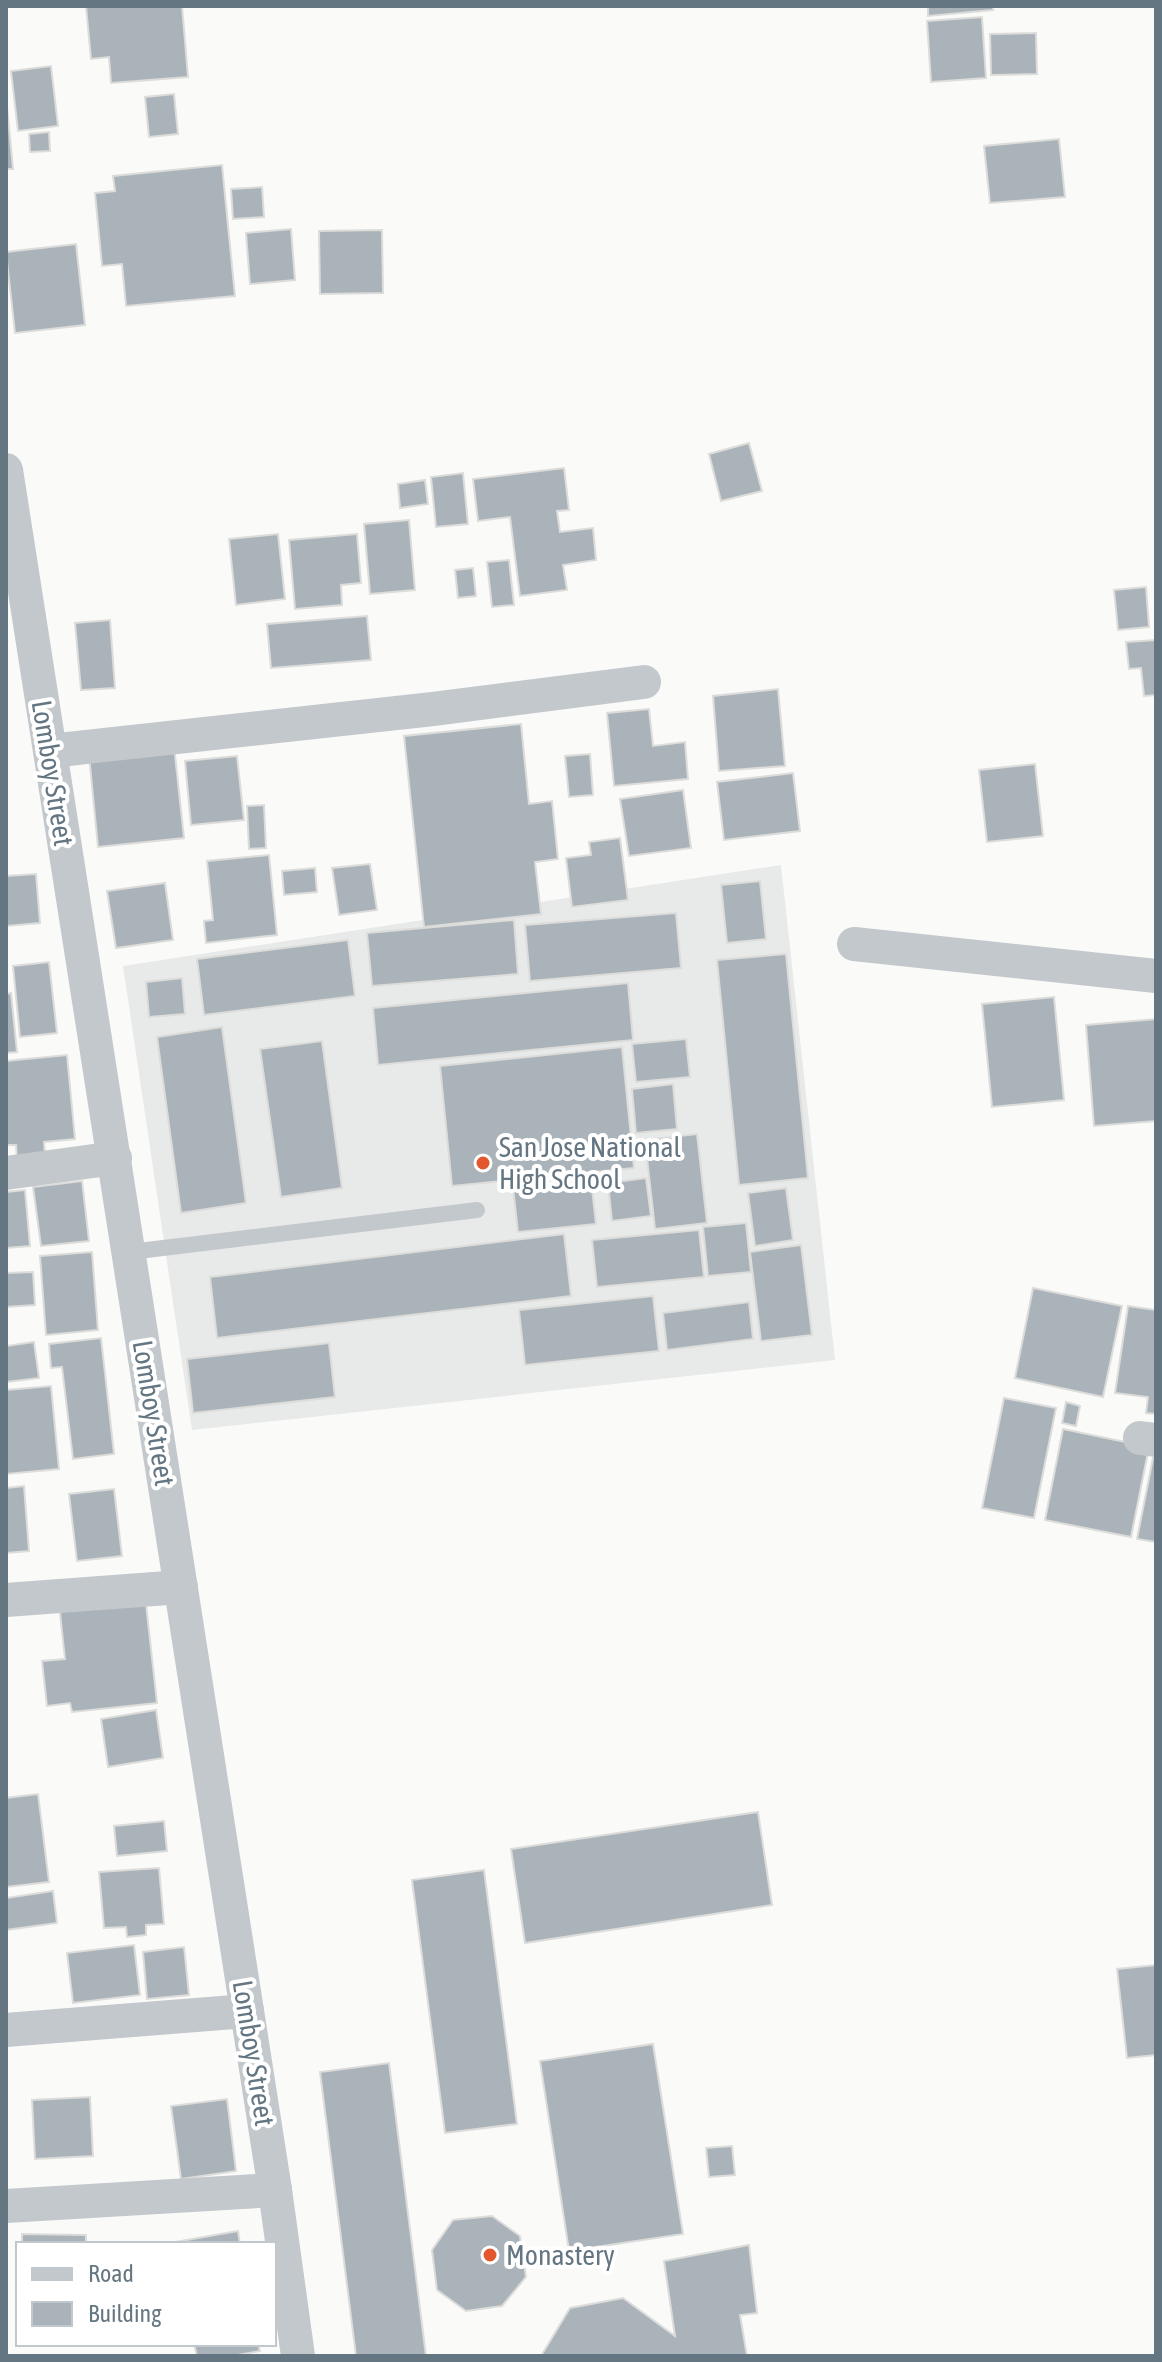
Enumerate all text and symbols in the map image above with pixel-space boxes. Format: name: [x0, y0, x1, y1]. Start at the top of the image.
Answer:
street label: Lomboy Street: [26, 698, 80, 848]
place label: San Jose National High School: [499, 1131, 682, 1195]
marker: San Jose National High School: [474, 1154, 492, 1172]
street label: Lomboy Street: [127, 1338, 181, 1488]
street label: Lomboy Street: [227, 1978, 281, 2128]
place label: Monastery: [506, 2239, 615, 2271]
legend: [16, 2242, 276, 2346]
marker: Monastery: [481, 2246, 499, 2264]
text: Road: [88, 2260, 134, 2287]
text: Building: [88, 2300, 162, 2327]

